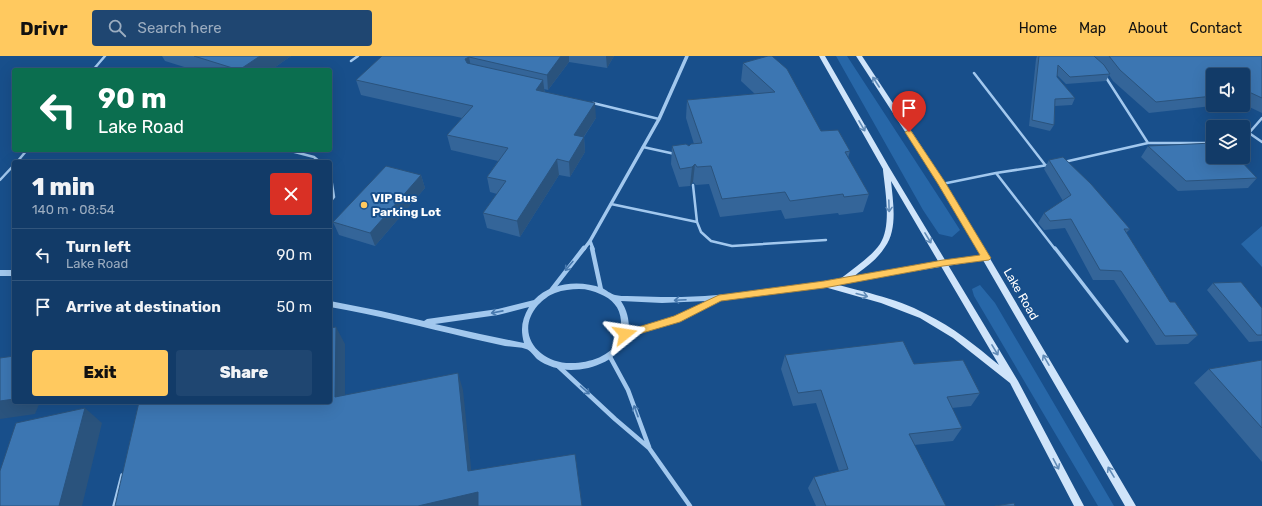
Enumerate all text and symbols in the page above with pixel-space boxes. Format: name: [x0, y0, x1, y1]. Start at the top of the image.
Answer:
search box: [92, 10, 372, 46]
text: Drivr: [20, 17, 68, 40]
icon: search: [106, 17, 128, 39]
text: Search here: [138, 19, 222, 37]
text: Home: [1019, 20, 1057, 37]
text: Map: [1079, 20, 1106, 37]
text: About: [1128, 20, 1168, 37]
text: Contact: [1190, 20, 1242, 37]
map controls: [1206, 68, 1250, 164]
button: sound: [1206, 68, 1250, 112]
one-way arrow: [872, 77, 880, 88]
text: 90 m: [98, 82, 167, 115]
icon: left: [32, 84, 84, 136]
pin: [892, 91, 926, 132]
icon: arrive: [898, 97, 920, 119]
text: Lake Road: [98, 116, 184, 138]
one-way arrow: [859, 120, 867, 132]
button: layers: [1206, 120, 1250, 164]
text: 1 min: [32, 173, 95, 201]
button: close: [270, 173, 312, 215]
place label: VIP Bus Parking Lot: [372, 191, 441, 219]
one-way arrow: [885, 199, 892, 212]
marker: VIP Bus Parking Lot: [359, 200, 369, 210]
text: 140 m · 08:54: [32, 202, 115, 217]
one-way arrow: [925, 232, 933, 244]
text: Turn left: [66, 238, 131, 256]
icon: left: [32, 244, 54, 266]
text: 90 m: [277, 246, 312, 264]
text: Lake Road: [66, 256, 128, 271]
one-way arrow: [565, 261, 574, 272]
street label: Lake Road: [1001, 266, 1041, 322]
one-way arrow: [855, 291, 868, 299]
icon: arrive: [32, 296, 54, 318]
one-way arrow: [674, 296, 687, 303]
text: Arrive at destination: [66, 298, 221, 316]
text: 50 m: [277, 298, 312, 316]
one-way arrow: [491, 308, 504, 316]
position arrow: [604, 313, 646, 355]
one-way arrow: [991, 344, 999, 356]
button: Exit: [32, 350, 168, 396]
button: Share: [176, 350, 312, 396]
one-way arrow: [1041, 354, 1049, 366]
one-way arrow: [580, 385, 590, 395]
one-way arrow: [632, 405, 639, 418]
one-way arrow: [1053, 458, 1061, 470]
one-way arrow: [1107, 466, 1115, 478]

